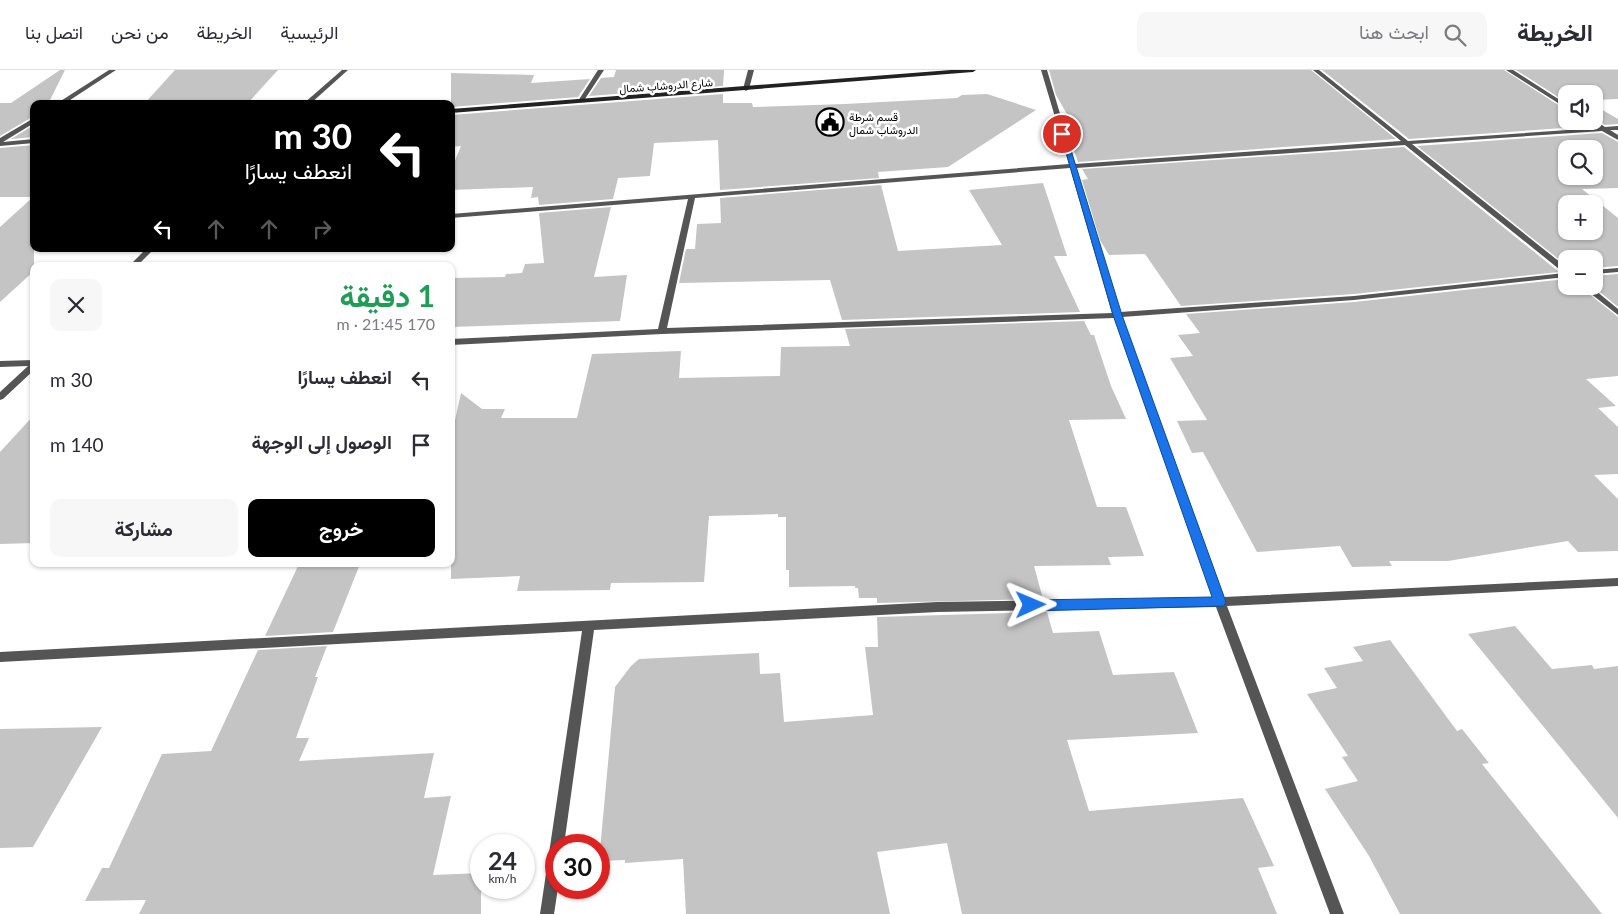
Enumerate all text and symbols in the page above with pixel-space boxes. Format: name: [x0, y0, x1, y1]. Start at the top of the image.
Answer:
search box: [1137, 12, 1487, 57]
text: الخريطة: [1517, 17, 1593, 46]
text: ابحث هنا: [1359, 20, 1429, 43]
text: اتصل بنا: [25, 21, 83, 43]
text: من نحن: [111, 21, 169, 43]
text: الخريطة: [197, 21, 252, 43]
text: الرئيسية: [280, 21, 338, 43]
icon: search: [1441, 21, 1469, 49]
street label: شارع الدروشاب شمال: [619, 75, 714, 97]
map controls: [1558, 85, 1603, 295]
button: sound: [1558, 85, 1603, 130]
public building icon: قسم شرطة الدروشاب شمال: [815, 107, 845, 137]
place label: قسم شرطة الدروشاب شمال: [849, 110, 918, 137]
pin: [1041, 113, 1083, 155]
text: 30 m: [274, 114, 352, 156]
icon: left: [370, 120, 435, 185]
icon: arrive: [1048, 120, 1076, 148]
button: search: [1558, 140, 1603, 185]
text: انعطف يسارًا: [245, 157, 352, 184]
button: +: [1558, 195, 1603, 240]
icon: left: [149, 215, 177, 243]
icon: ahead: [202, 215, 230, 243]
icon: ahead: [255, 215, 283, 243]
icon: right: [308, 215, 336, 243]
button: −: [1558, 250, 1603, 295]
text: 1 دقيقة: [340, 277, 435, 313]
button: close: [50, 279, 102, 331]
text: 170 m · 21:45: [336, 314, 435, 333]
text: انعطف يسارًا: [297, 365, 392, 388]
icon: left: [407, 366, 435, 394]
text: 30 m: [50, 368, 93, 391]
text: الوصول إلى الوجهة: [251, 430, 392, 453]
icon: arrive: [407, 431, 435, 459]
text: 140 m: [50, 433, 104, 456]
button: مشاركة: [50, 499, 238, 557]
button: خروج: [248, 499, 435, 557]
position arrow: [1004, 578, 1056, 630]
speed limit sign: 30: [545, 834, 610, 899]
text: 24: [488, 845, 517, 875]
text: km/h: [488, 871, 517, 886]

